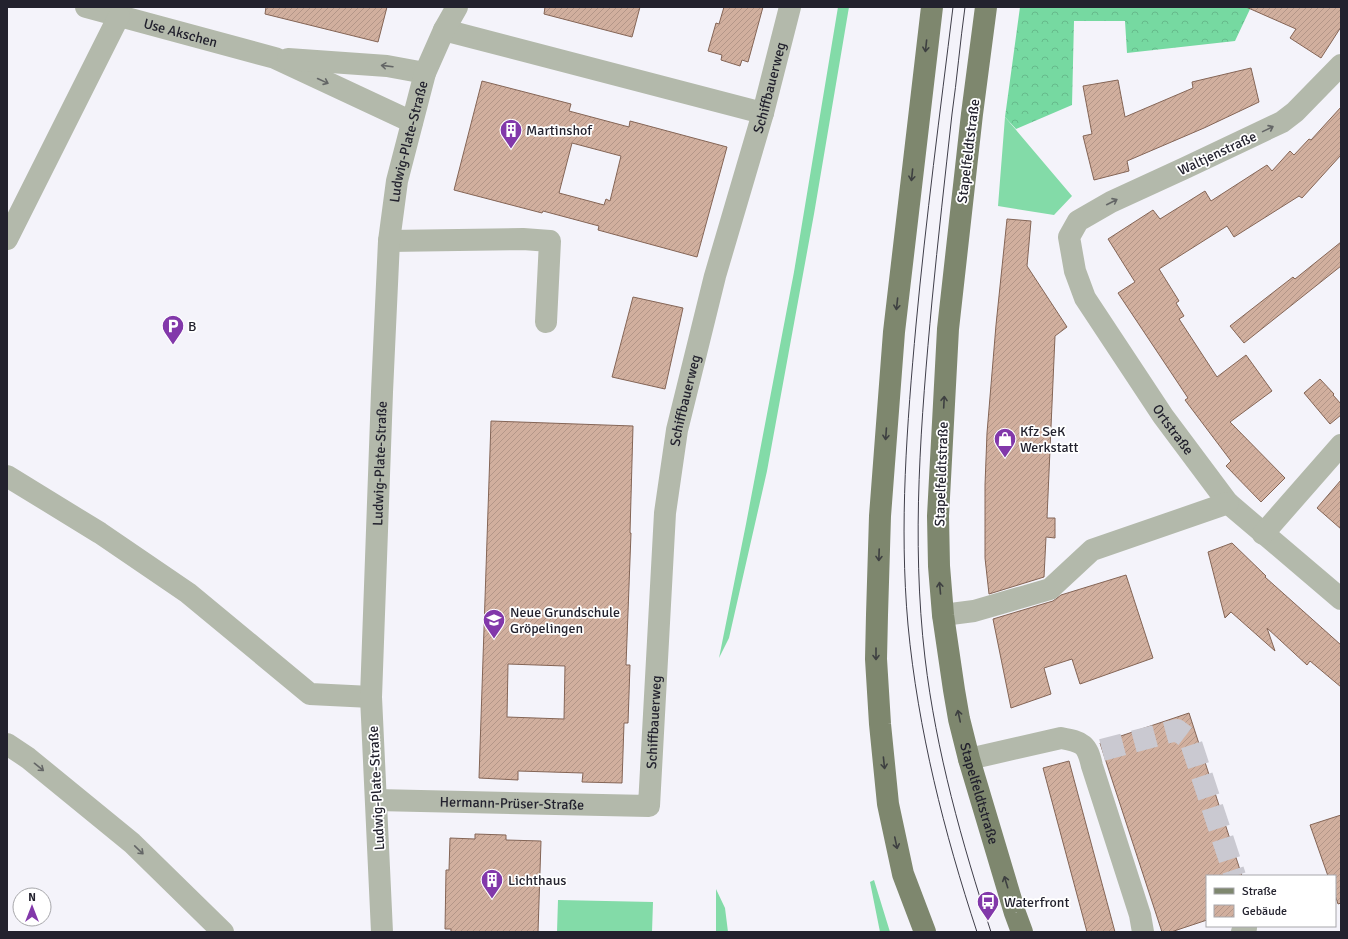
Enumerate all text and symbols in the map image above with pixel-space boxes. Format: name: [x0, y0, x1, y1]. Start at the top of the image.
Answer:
street label: Use Akschen: [142, 15, 219, 51]
one-way arrow: [923, 39, 930, 52]
street label: Schiffbauerweg: [749, 40, 790, 135]
one-way arrow: [381, 62, 394, 70]
one-way arrow: [317, 78, 329, 85]
street label: Ludwig-Plate-Straße: [386, 79, 432, 204]
street label: Stapelfeldtstraße: [954, 98, 983, 204]
building icon: Martinshof: [498, 117, 524, 150]
place label: Martinshof: [526, 122, 593, 139]
one-way arrow: [1261, 125, 1273, 132]
street label: Waltjenstraße: [1175, 128, 1259, 179]
one-way arrow: [908, 168, 916, 181]
one-way arrow: [1106, 198, 1118, 205]
one-way arrow: [894, 297, 901, 310]
parking icon: B: [160, 313, 186, 346]
place label: B: [188, 318, 196, 335]
street label: Schiffbauerweg: [667, 353, 704, 447]
one-way arrow: [940, 396, 947, 409]
street label: Ludwig-Plate-Straße: [369, 401, 391, 526]
street label: Ortstraße: [1149, 401, 1197, 458]
street label: Stapelfeldtstraße: [931, 421, 952, 527]
place label: Kfz SeK Werkstatt: [1020, 423, 1078, 456]
shop icon: Kfz SeK Werkstatt: [992, 426, 1018, 459]
one-way arrow: [883, 427, 890, 440]
one-way arrow: [875, 548, 882, 561]
one-way arrow: [937, 582, 944, 595]
place label: Neue Grundschule Gröpelingen: [510, 604, 620, 637]
school or university icon: Neue Grundschule Gröpelingen: [481, 607, 507, 640]
one-way arrow: [872, 647, 880, 660]
street label: Schiffbauerweg: [643, 675, 665, 769]
one-way arrow: [954, 710, 962, 723]
street label: Ludwig-Plate-Straße: [365, 725, 388, 851]
street label: Stapelfeldtstraße: [956, 741, 1002, 846]
one-way arrow: [880, 756, 888, 769]
one-way arrow: [33, 762, 44, 771]
street label: Hermann-Prüser-Straße: [440, 793, 584, 814]
one-way arrow: [893, 836, 901, 849]
one-way arrow: [134, 845, 144, 854]
building icon: Lichthaus: [479, 867, 505, 900]
place label: Lichthaus: [508, 872, 566, 889]
legend: [1206, 875, 1336, 927]
one-way arrow: [1001, 876, 1009, 888]
text: Straße: [1242, 884, 1277, 899]
north arrow: [12, 887, 52, 927]
bus stop icon: Waterfront: [975, 889, 1001, 922]
text: N: [28, 891, 36, 904]
place label: Waterfront: [1004, 894, 1069, 911]
text: Gebäude: [1242, 904, 1287, 919]

